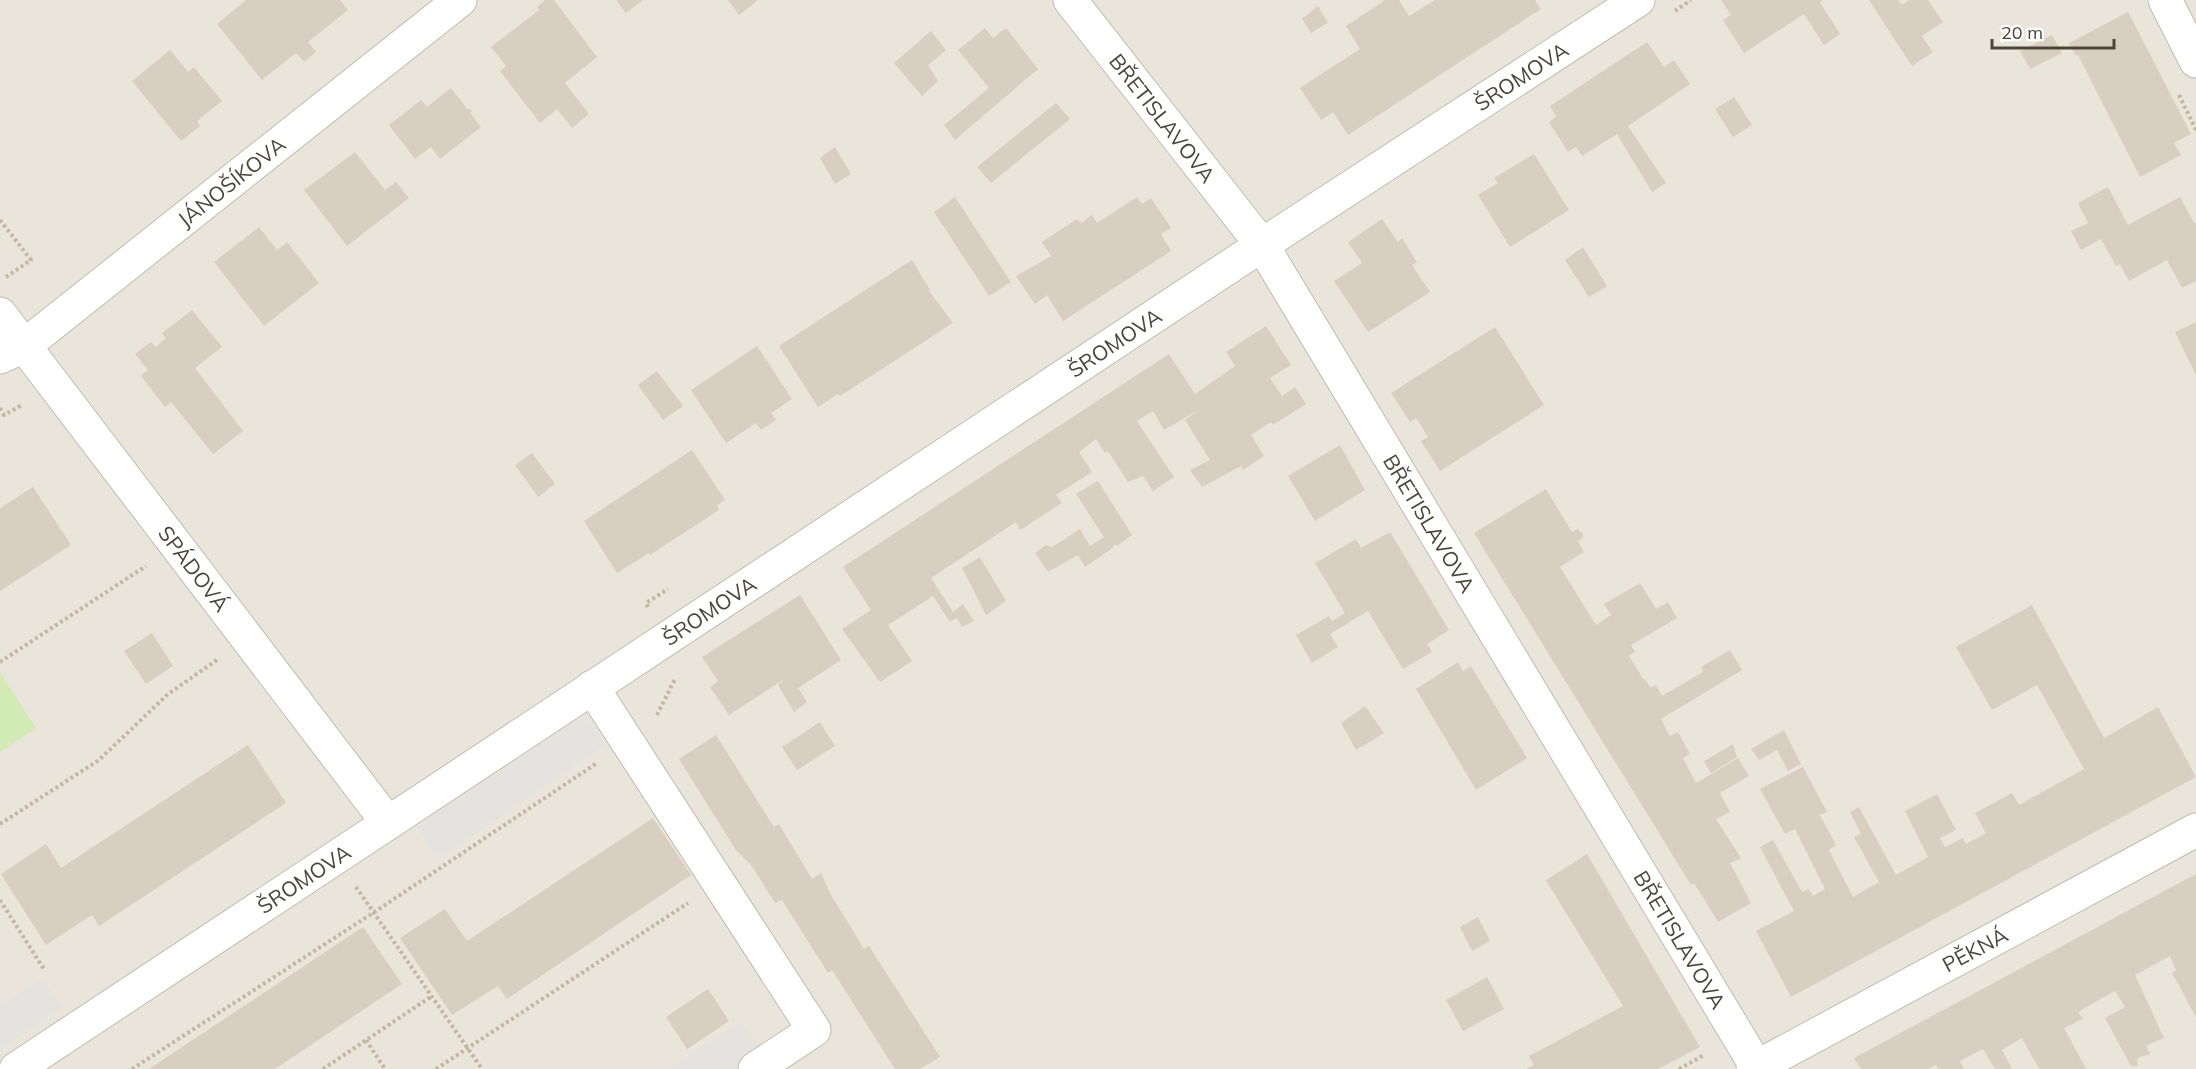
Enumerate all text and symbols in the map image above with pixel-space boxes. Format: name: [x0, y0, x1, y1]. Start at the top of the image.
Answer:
scale bar: [1992, 12, 2114, 50]
text: 20 m: [2001, 21, 2043, 44]
street label: ŠROMOVA: [1469, 36, 1573, 116]
street label: BŘETISLAVOVA: [1104, 48, 1221, 188]
street label: JÁNOŠÍKOVA: [172, 130, 291, 232]
street label: ŠROMOVA: [1063, 302, 1167, 383]
street label: BŘETISLAVOVA: [1378, 449, 1481, 597]
street label: SPÁDOVÁ: [153, 520, 235, 617]
street label: ŠROMOVA: [658, 570, 761, 651]
street label: ŠROMOVA: [252, 838, 356, 919]
street label: BŘETISLAVOVA: [1629, 866, 1732, 1014]
street label: PĚKNÁ: [1938, 921, 2012, 978]

